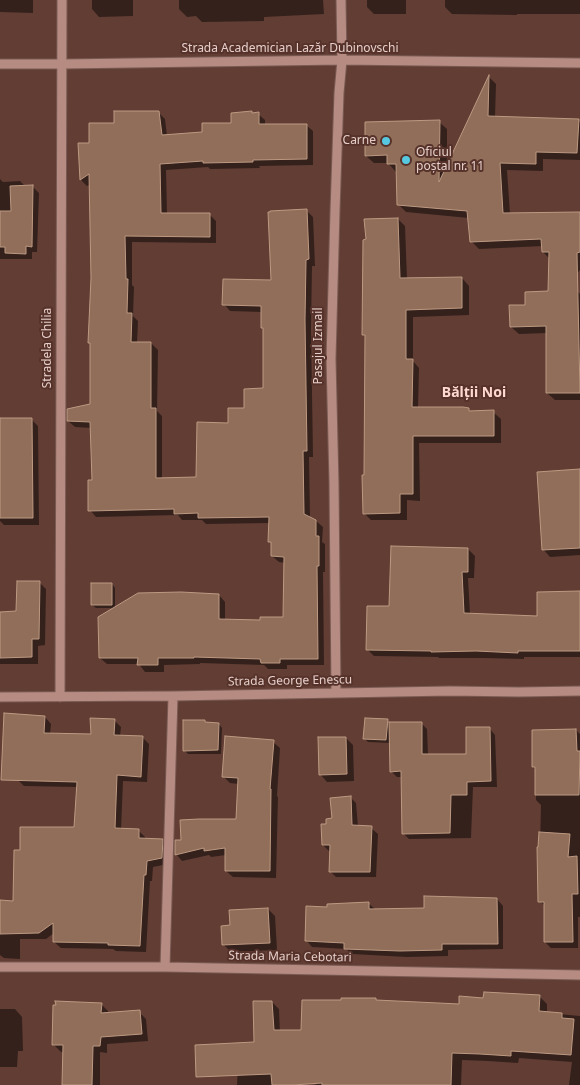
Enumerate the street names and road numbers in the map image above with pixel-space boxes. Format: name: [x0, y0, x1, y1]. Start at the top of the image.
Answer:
street label: Strada Academician Lazăr Dubinovschi: [181, 42, 399, 56]
street label: Pasajul Izmail: [312, 307, 326, 385]
street label: Stradela Chilia: [41, 308, 55, 388]
street label: Strada George Enescu: [228, 673, 352, 689]
street label: Strada Maria Cebotari: [228, 949, 352, 965]

